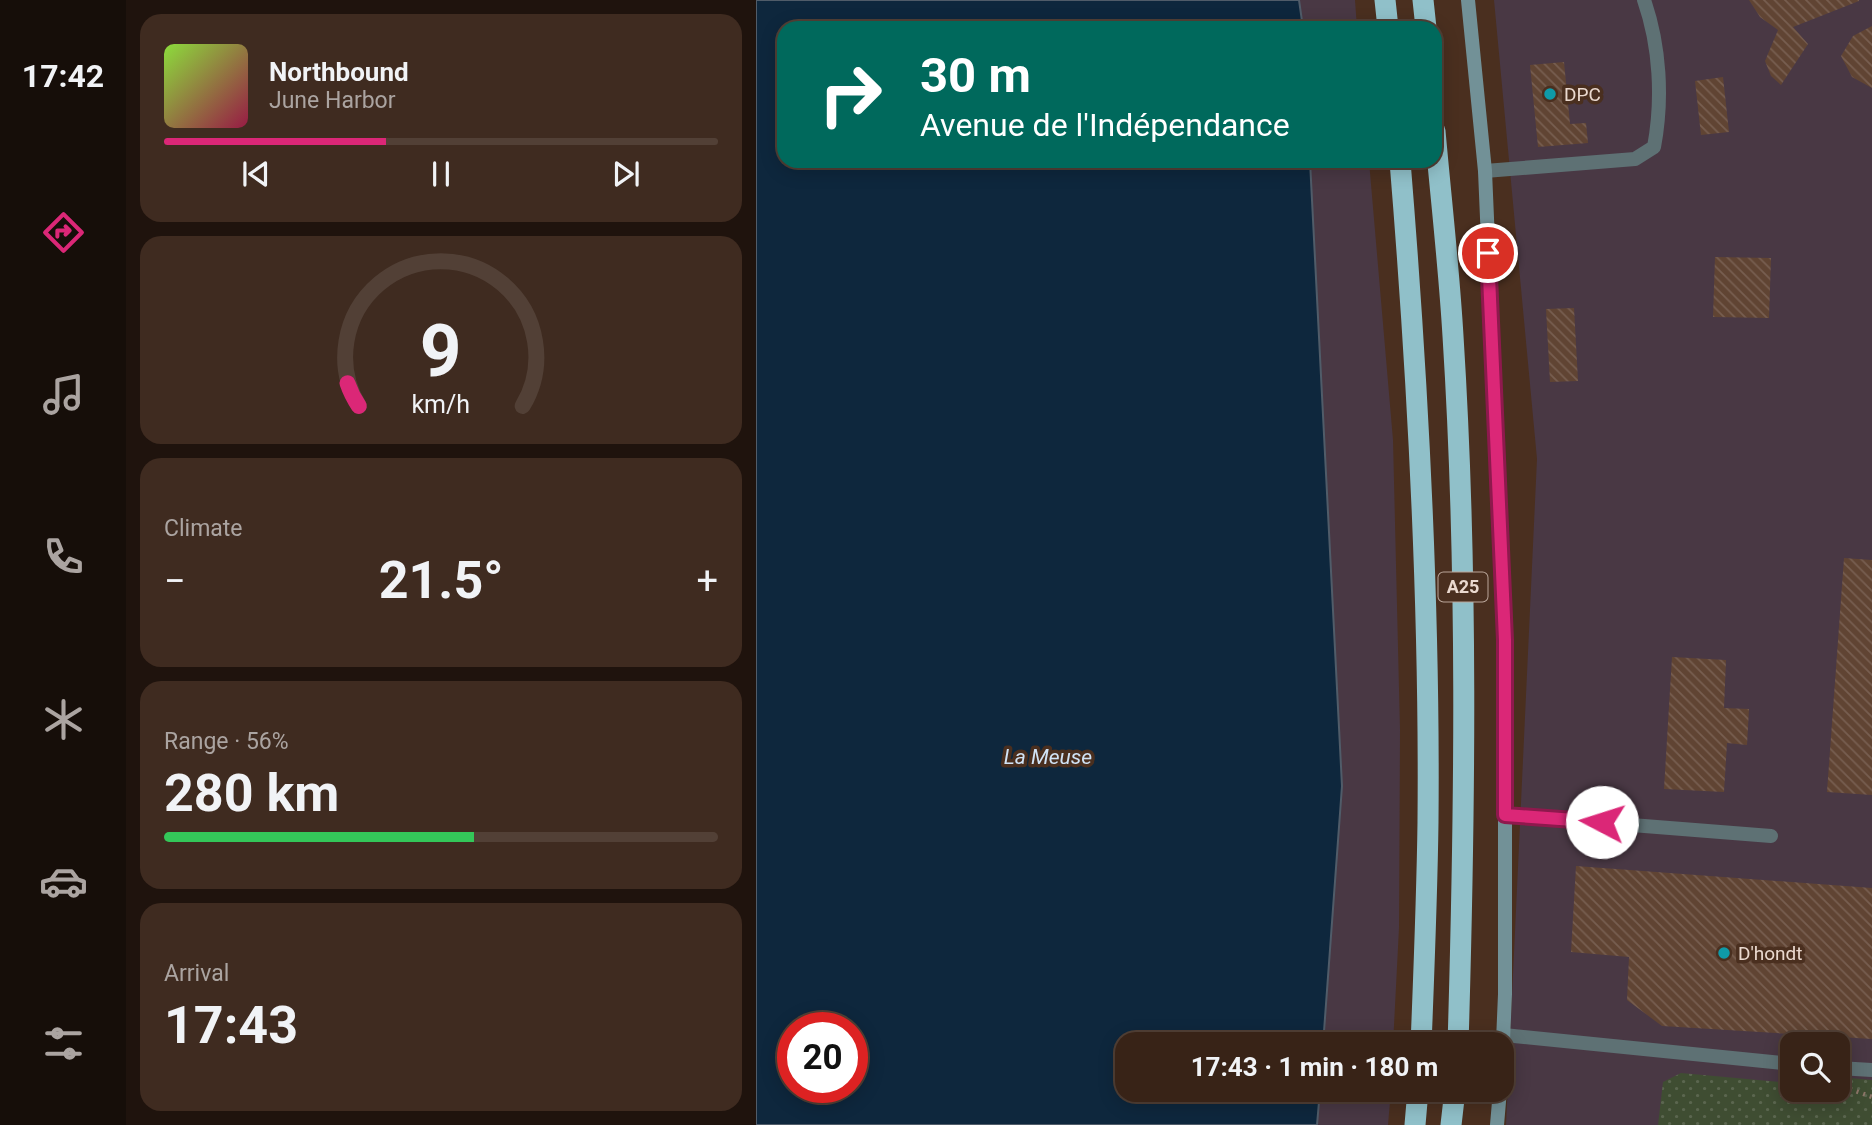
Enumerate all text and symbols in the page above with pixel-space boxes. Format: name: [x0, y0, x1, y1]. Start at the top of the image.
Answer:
text: 30 m: [920, 47, 1031, 104]
icon: right: [805, 49, 896, 140]
text: 17:42: [22, 57, 104, 95]
text: Northbound: [269, 57, 409, 87]
place label: DPC: [1564, 83, 1601, 106]
marker: DPC: [1542, 86, 1558, 102]
text: June Harbor: [269, 87, 396, 114]
text: Avenue de l'Indépendance: [920, 106, 1290, 144]
icon: previous: [237, 155, 275, 193]
icon: pause: [422, 155, 460, 193]
icon: next: [607, 155, 645, 193]
icon: directions: [39, 208, 88, 257]
pin: [1458, 223, 1518, 283]
icon: arrive: [1469, 234, 1507, 272]
text: 9: [420, 309, 462, 395]
icon: music: [39, 370, 88, 419]
text: km/h: [412, 390, 470, 419]
text: Climate: [164, 515, 243, 542]
icon: phone: [39, 532, 88, 581]
text: 21.5°: [379, 550, 504, 611]
text: −: [164, 559, 186, 603]
text: +: [696, 559, 718, 603]
road number: A25: [1438, 572, 1488, 602]
icon: climate: [39, 695, 88, 744]
text: Range · 56%: [164, 728, 289, 755]
water label: La Meuse: [1004, 745, 1092, 769]
text: 280 km: [164, 763, 339, 824]
position arrow: [1565, 785, 1639, 859]
icon: car: [39, 857, 88, 906]
place label: D'hondt: [1738, 942, 1803, 965]
marker: D'hondt: [1716, 945, 1732, 961]
text: Arrival: [164, 960, 229, 987]
text: 17:43: [164, 995, 298, 1056]
speed limit sign: 20: [777, 1012, 868, 1103]
icon: filters: [39, 1019, 88, 1068]
map controls: [1780, 1032, 1850, 1102]
button: search: [1780, 1032, 1850, 1102]
text: 17:43 · 1 min · 180 m: [1191, 1052, 1438, 1082]

